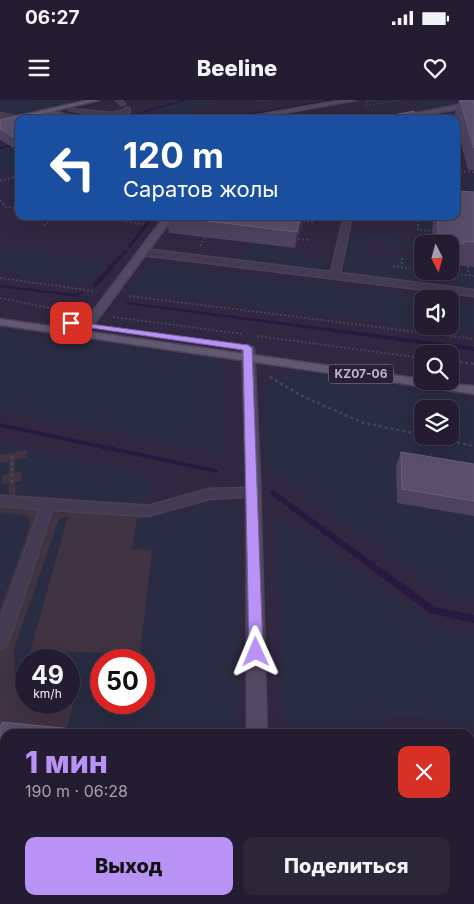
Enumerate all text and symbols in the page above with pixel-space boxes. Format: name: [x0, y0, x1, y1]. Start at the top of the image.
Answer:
text: 06:27: [25, 6, 80, 29]
icon: menu: [25, 54, 53, 82]
icon: heart: [421, 54, 449, 82]
text: Beeline: [197, 55, 277, 81]
text: 120 m: [123, 134, 224, 176]
icon: left: [40, 135, 105, 200]
text: Саратов жолы: [123, 176, 279, 202]
north arrow: [414, 235, 459, 280]
map controls: [414, 235, 459, 445]
button: sound: [414, 290, 459, 335]
pin: [50, 302, 92, 344]
icon: arrive: [57, 309, 85, 337]
button: search: [414, 345, 459, 390]
road number: KZ07-06: [328, 364, 394, 384]
button: layers: [414, 400, 459, 445]
position arrow: [229, 625, 281, 677]
speed limit sign: 50: [90, 649, 155, 714]
text: 49: [31, 660, 64, 690]
text: km/h: [33, 686, 62, 701]
text: 1 мин: [25, 744, 108, 780]
button: close: [398, 746, 450, 798]
text: 190 m · 06:28: [25, 781, 128, 801]
button: Выход: [25, 837, 233, 895]
button: Поделиться: [243, 837, 450, 895]

